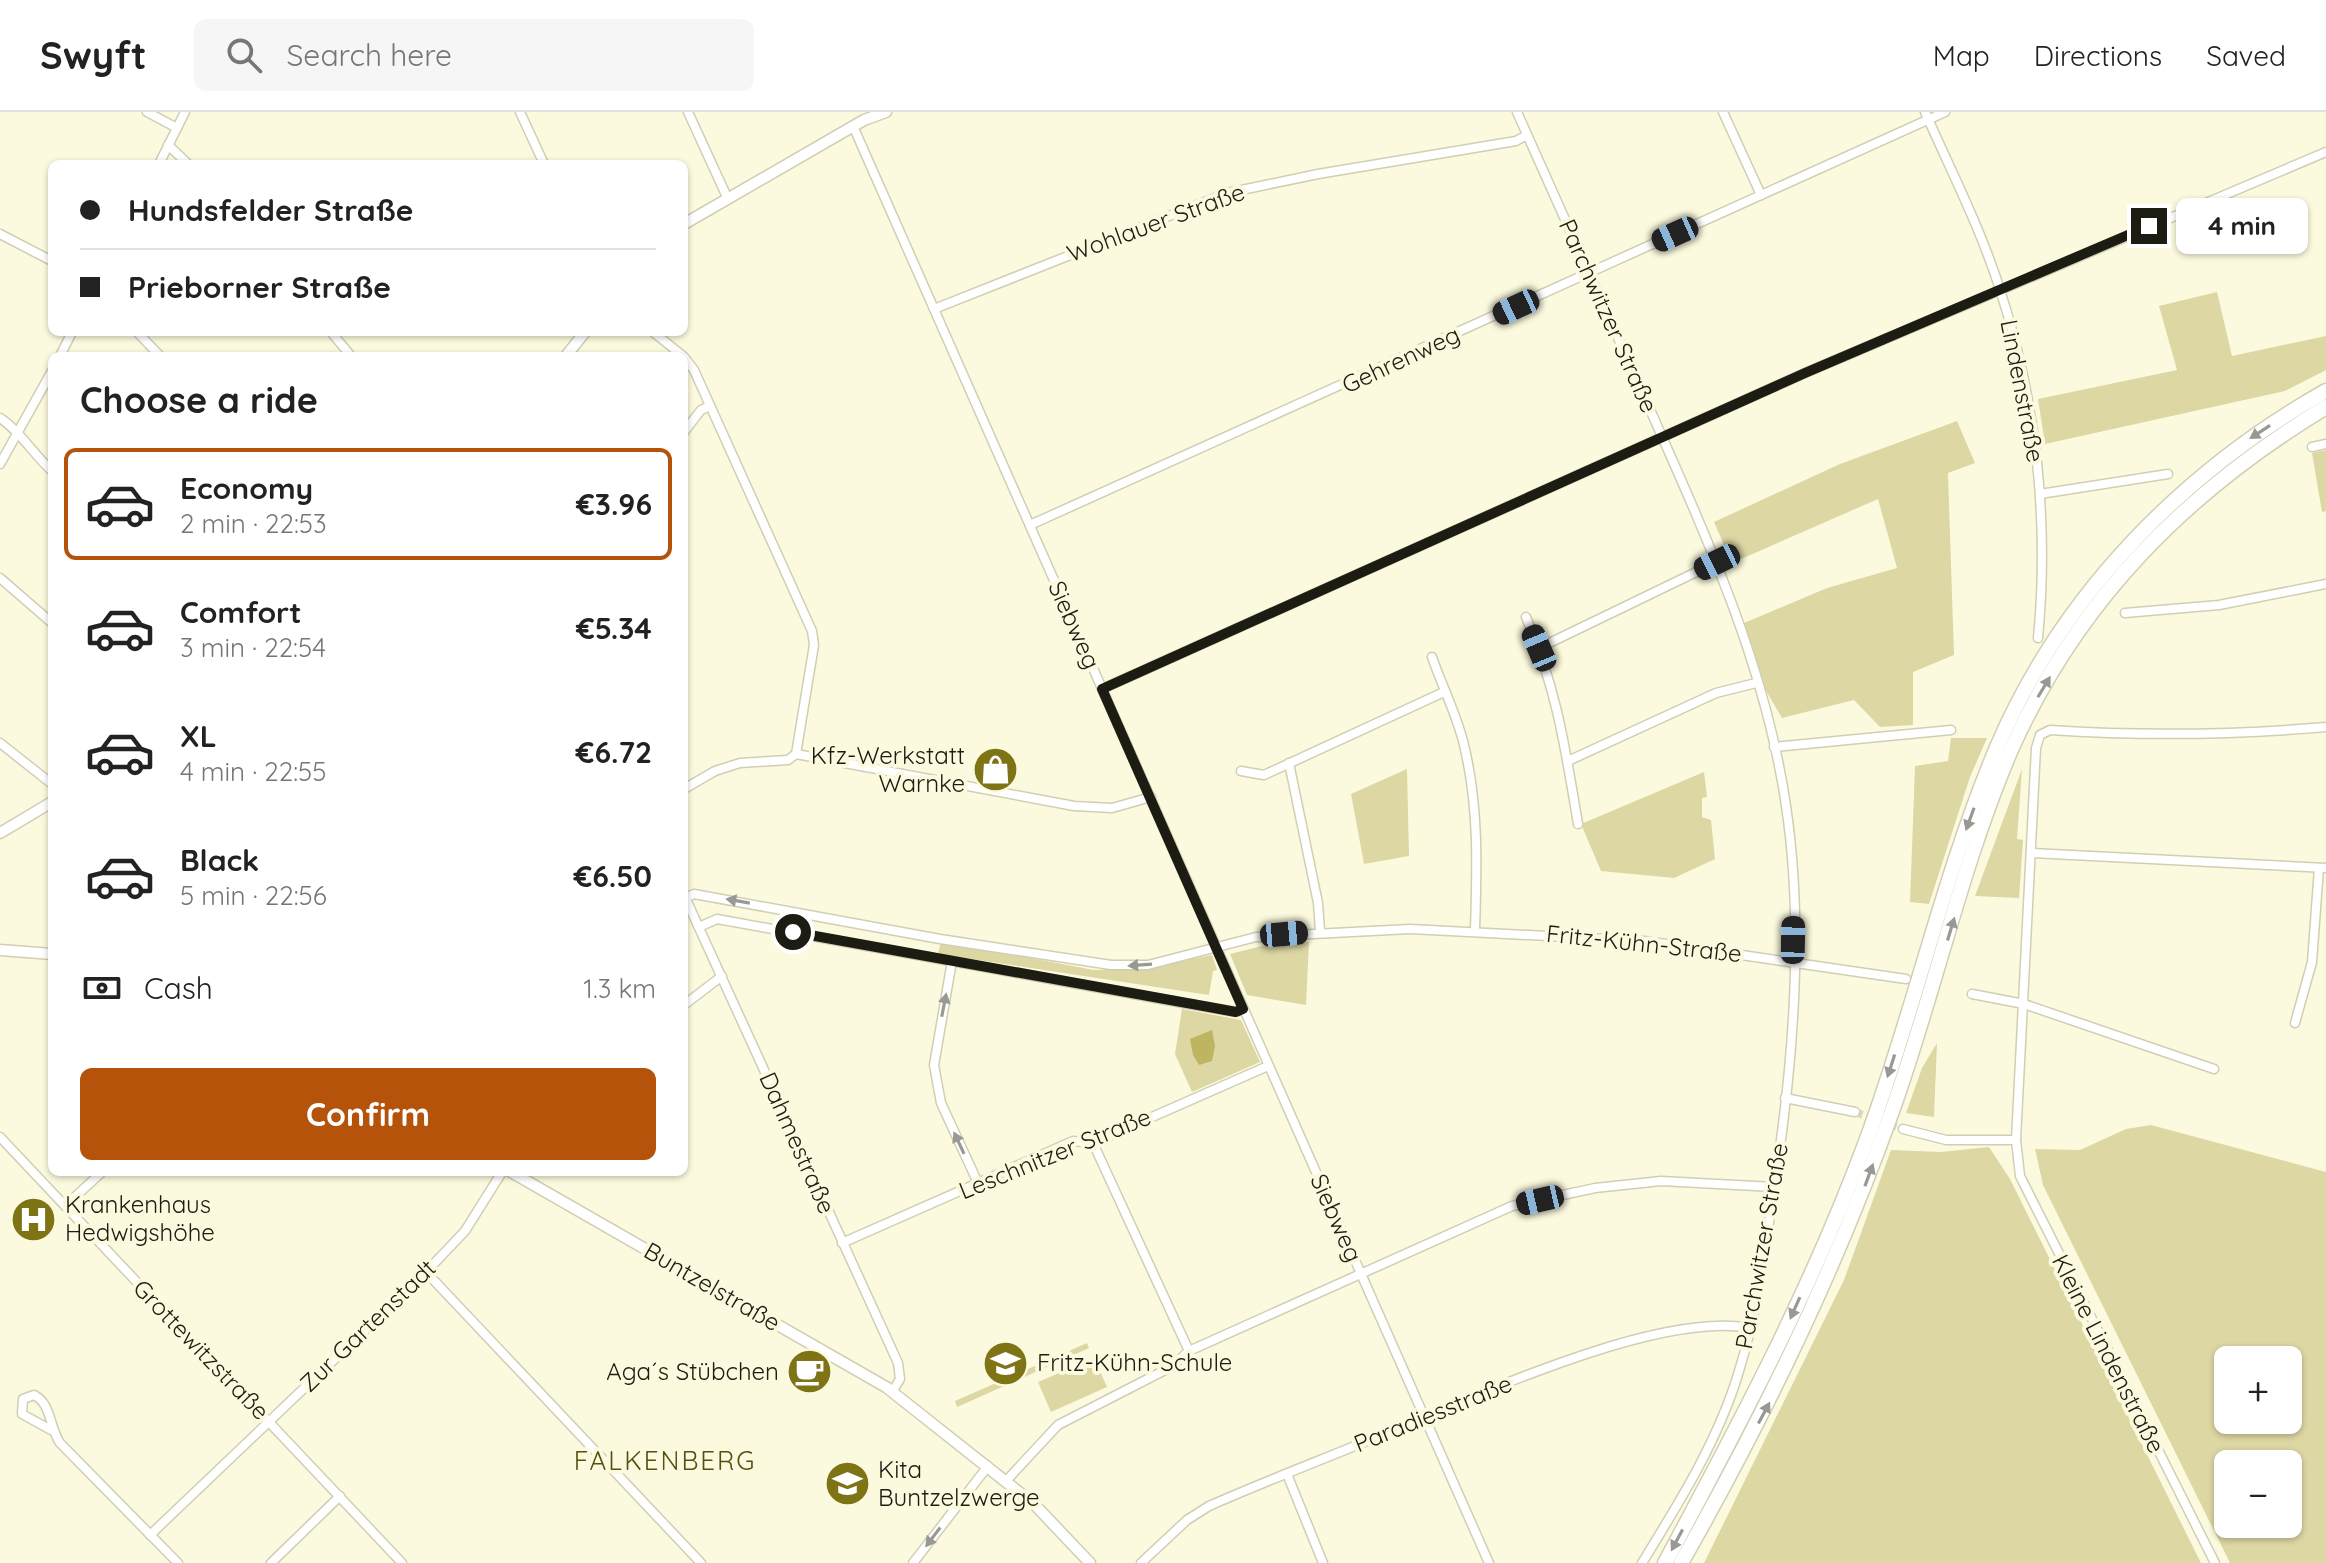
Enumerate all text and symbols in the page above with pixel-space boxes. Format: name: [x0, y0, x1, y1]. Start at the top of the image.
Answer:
search box: [194, 19, 754, 91]
text: Swyft: [40, 31, 146, 79]
icon: search: [222, 33, 266, 77]
text: Search here: [286, 36, 452, 74]
text: Map: [1933, 38, 1990, 73]
text: Directions: [2034, 38, 2162, 73]
text: Saved: [2206, 38, 2286, 73]
street label: Wohlauer Straße: [1063, 176, 1249, 268]
text: Hundsfelder Straße: [128, 191, 413, 229]
callout: 4 min: [2177, 198, 2309, 254]
route end: [2131, 208, 2167, 244]
text: 4 min: [2208, 209, 2276, 242]
car: [1648, 213, 1702, 255]
street label: Parchwitzer Straße: [1553, 214, 1665, 417]
text: Prieborner Straße: [128, 268, 391, 306]
car: [1489, 286, 1543, 328]
street label: Lindenstraße: [1994, 317, 2052, 465]
street label: Gehrenweg: [1337, 319, 1464, 399]
text: Choose a ride: [80, 377, 318, 422]
one-way arrow: [2249, 425, 2271, 439]
icon: car: [84, 468, 156, 540]
text: Economy: [180, 469, 313, 507]
text: €3.96: [576, 485, 652, 523]
text: 2 min · 22:53: [180, 507, 327, 540]
car: [1690, 541, 1744, 583]
street label: Siebweg: [1042, 576, 1108, 673]
icon: car: [84, 592, 156, 664]
text: Comfort: [180, 593, 301, 631]
text: €5.34: [576, 609, 652, 647]
car: [1519, 621, 1559, 675]
text: 3 min · 22:54: [180, 631, 326, 664]
one-way arrow: [2037, 676, 2051, 698]
icon: car: [84, 716, 156, 788]
text: XL: [180, 717, 217, 755]
text: €6.72: [576, 733, 652, 771]
place label: Kfz-Werkstatt Warnke: [811, 740, 965, 798]
shop icon: Kfz-Werkstatt Warnke: [972, 746, 1020, 794]
text: 4 min · 22:55: [180, 755, 326, 788]
one-way arrow: [1963, 807, 1976, 831]
icon: car: [84, 840, 156, 912]
text: Black: [180, 841, 259, 879]
text: €6.50: [573, 857, 652, 895]
text: 5 min · 22:56: [180, 879, 327, 912]
one-way arrow: [725, 895, 750, 907]
route start: [775, 914, 811, 950]
car: [1781, 916, 1805, 964]
one-way arrow: [1945, 916, 1957, 940]
street label: Fritz-Kühn-Straße: [1545, 918, 1743, 968]
car: [1259, 920, 1309, 948]
one-way arrow: [1127, 958, 1152, 971]
icon: cash: [80, 966, 124, 1010]
text: Cash: [144, 969, 213, 1007]
text: 1.3 km: [583, 972, 656, 1005]
one-way arrow: [938, 992, 950, 1017]
one-way arrow: [1884, 1055, 1896, 1079]
street label: Dahmestraße: [753, 1067, 843, 1218]
button: Confirm: [80, 1068, 656, 1160]
street label: Leschnitzer Straße: [954, 1101, 1155, 1205]
one-way arrow: [952, 1131, 966, 1155]
street label: Parchwitzer Straße: [1728, 1140, 1794, 1351]
one-way arrow: [1863, 1163, 1876, 1187]
street label: Siebweg: [1304, 1169, 1370, 1266]
car: [1514, 1183, 1566, 1217]
place label: Krankenhaus Hedwigshöhe: [65, 1189, 215, 1247]
hospital icon: Krankenhaus Hedwigshöhe: [10, 1195, 58, 1243]
street label: Buntzelstraße: [639, 1235, 786, 1337]
street label: Kleine Lindenstraße: [2046, 1249, 2172, 1458]
street label: Zur Gartenstadt: [293, 1253, 442, 1398]
street label: Grottewitzstraße: [127, 1273, 276, 1426]
one-way arrow: [1788, 1296, 1802, 1320]
school or university icon: Fritz-Kühn-Schule: [982, 1339, 1030, 1387]
map controls: [2214, 1346, 2302, 1538]
button: +: [2214, 1346, 2302, 1434]
place label: Fritz-Kühn-Schule: [1037, 1347, 1232, 1377]
cafe icon: Aga´s Stübchen: [786, 1348, 834, 1396]
place label: Aga´s Stübchen: [606, 1356, 779, 1386]
street label: Paradiesstraße: [1349, 1368, 1516, 1458]
one-way arrow: [1756, 1402, 1770, 1424]
district label: FALKENBERG: [574, 1444, 756, 1477]
button: −: [2214, 1450, 2302, 1538]
place label: Kita Buntzelzwerge: [878, 1454, 1040, 1512]
school or university icon: Kita Buntzelzwerge: [823, 1460, 871, 1508]
one-way arrow: [926, 1526, 942, 1547]
one-way arrow: [1671, 1528, 1684, 1551]

